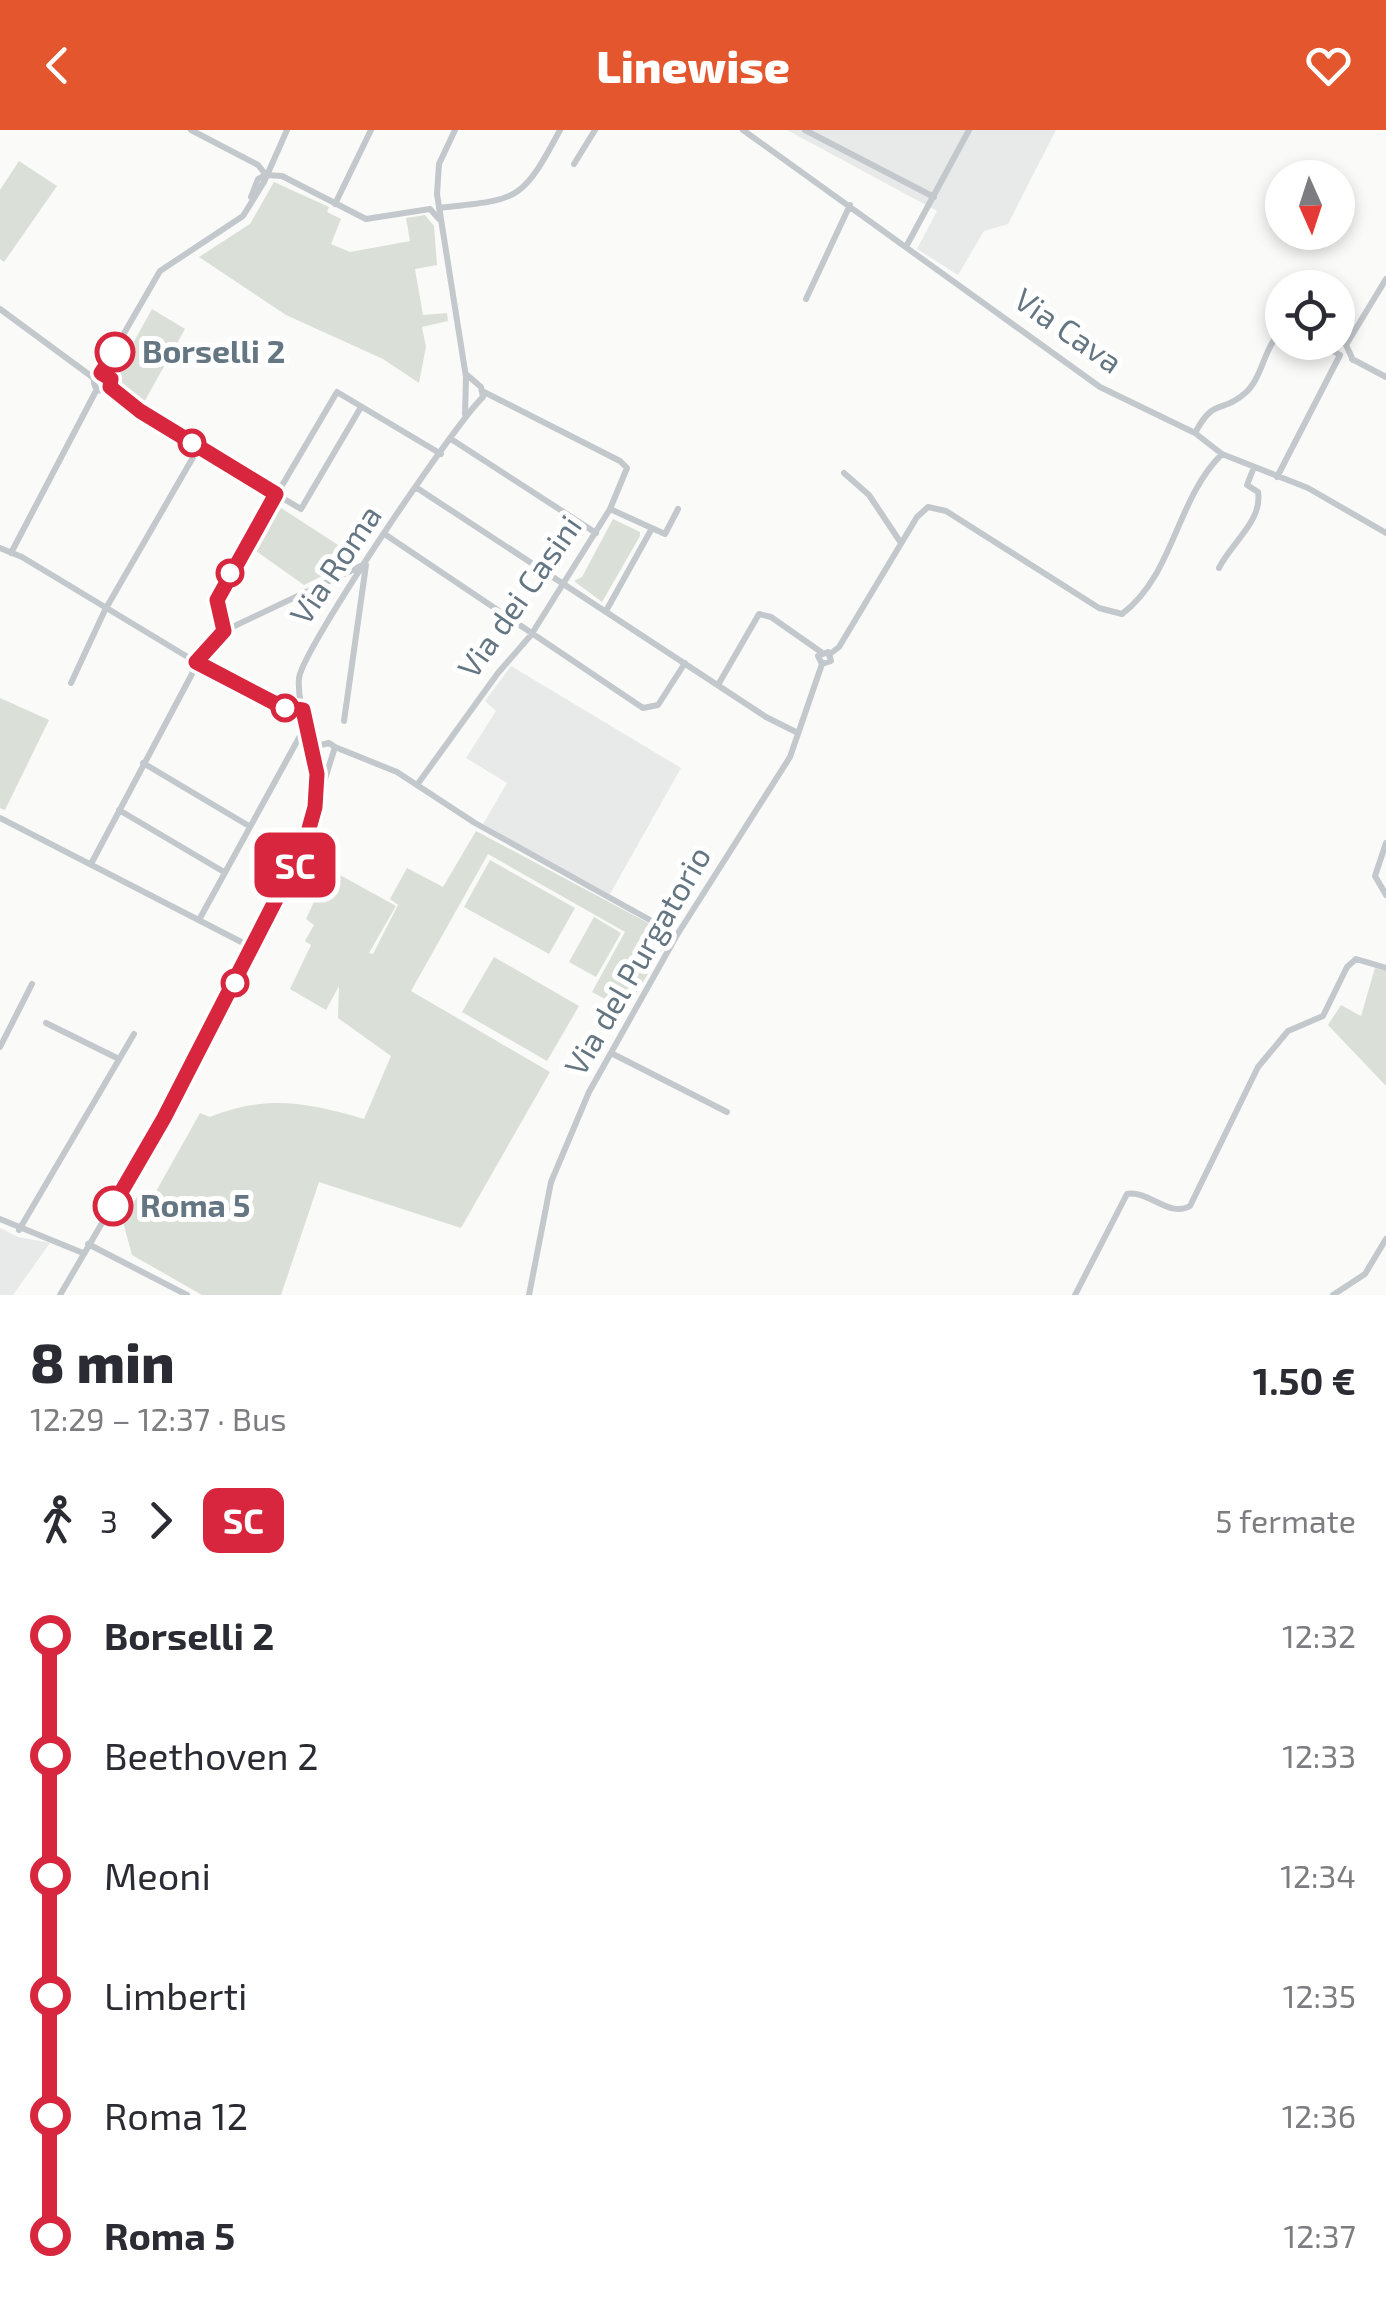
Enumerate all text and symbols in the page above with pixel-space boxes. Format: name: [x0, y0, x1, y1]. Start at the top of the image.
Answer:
icon: back: [30, 38, 85, 93]
text: Linewise: [596, 38, 790, 92]
icon: heart: [1301, 38, 1356, 93]
north arrow: [1265, 160, 1355, 250]
map controls: [1265, 160, 1355, 360]
button: locate: [1265, 270, 1355, 360]
street label: Via Cava: [1008, 279, 1130, 380]
place label: Borselli 2: [142, 331, 285, 369]
marker: Borselli 2: [96, 333, 134, 371]
unlabelled marker: [179, 430, 205, 456]
street label: Via Roma: [281, 497, 388, 631]
street label: Via dei Casini: [449, 507, 588, 684]
unlabelled marker: [217, 560, 243, 586]
unlabelled marker: [272, 695, 298, 721]
line badge: SC: [250, 832, 340, 898]
street label: Via del Purgatorio: [555, 839, 717, 1081]
text: SC: [274, 844, 316, 886]
unlabelled marker: [222, 970, 248, 996]
place label: Roma 5: [140, 1185, 250, 1223]
marker: Roma 5: [94, 1187, 132, 1225]
text: 8 min: [30, 1328, 175, 1394]
text: 1.50 €: [1253, 1357, 1356, 1403]
text: 12:29 – 12:37 · Bus: [30, 1399, 286, 1437]
icon: walk: [30, 1493, 85, 1548]
icon: forward: [133, 1493, 188, 1548]
text: SC: [223, 1499, 264, 1541]
text: 3: [100, 1501, 118, 1539]
text: 5 fermate: [1215, 1501, 1356, 1539]
text: Borselli 2: [104, 1612, 274, 1658]
text: 12:32: [1282, 1616, 1356, 1654]
text: Beethoven 2: [104, 1732, 319, 1778]
text: 12:33: [1282, 1736, 1356, 1774]
text: Meoni: [104, 1852, 211, 1898]
text: 12:34: [1280, 1856, 1356, 1894]
text: Limberti: [104, 1972, 247, 2018]
text: 12:35: [1283, 1976, 1356, 2014]
text: Roma 12: [104, 2092, 248, 2138]
text: 12:36: [1282, 2096, 1356, 2134]
text: Roma 5: [104, 2212, 235, 2258]
text: 12:37: [1284, 2216, 1356, 2254]

